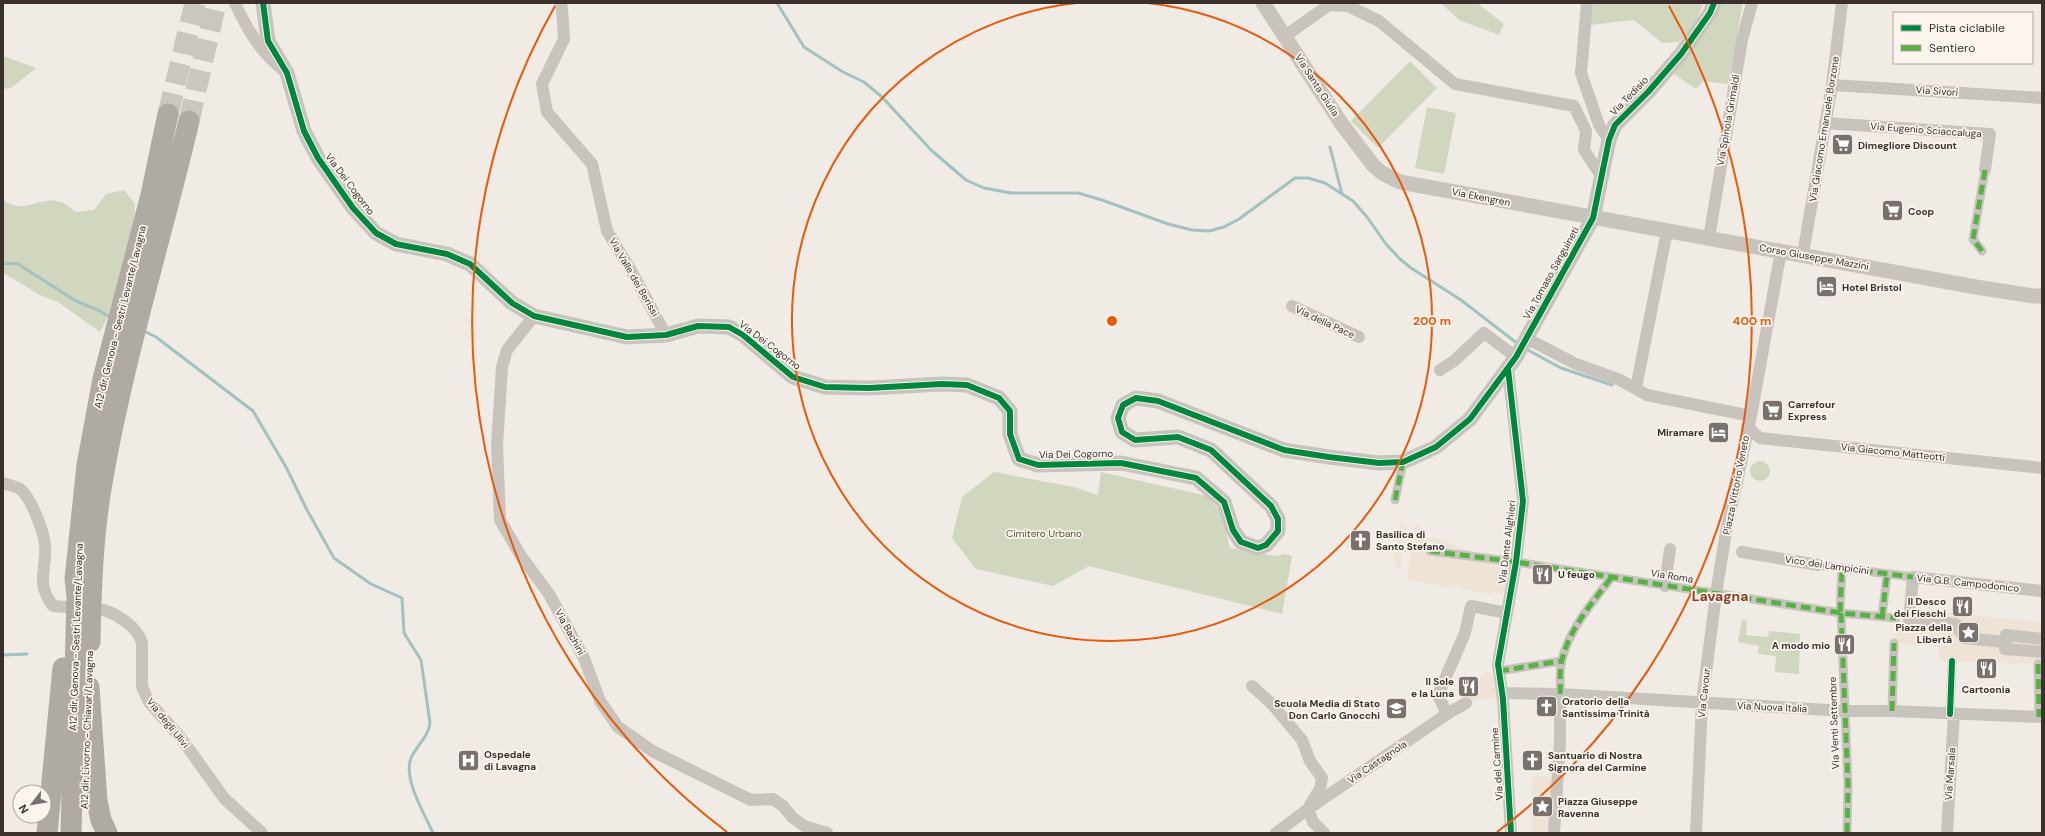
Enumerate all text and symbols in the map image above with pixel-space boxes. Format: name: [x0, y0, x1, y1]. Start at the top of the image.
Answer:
legend: [1893, 12, 2033, 64]
text: Pista ciclabile: [1929, 20, 2005, 36]
text: Sentiero: [1929, 40, 1975, 56]
street label: Via Santa Giulia: [1292, 51, 1342, 119]
street label: Via Giacomo Emanuele Borzone: [1806, 55, 1842, 203]
street label: Via Spinola Grimaldi: [1714, 73, 1742, 167]
street label: Via Tedisio: [1607, 74, 1651, 118]
street label: Via Sivori: [1915, 83, 1959, 99]
street label: Via Eugenio Sciaccaluga: [1870, 120, 1982, 140]
supermarket icon: Dimegliore Discount: [1829, 132, 1855, 158]
place label: Dimegliore Discount: [1858, 139, 1957, 152]
street label: Via Dei Cogorno: [322, 150, 378, 218]
street label: Via Ekengren: [1451, 185, 1512, 209]
supermarket icon: Coop: [1879, 198, 1905, 224]
place label: Coop: [1908, 205, 1935, 218]
street label: A12 dir. Genova - Sestri Levante/Lavagna: [91, 224, 149, 410]
street label: Via Tomaso Sanguineti: [1520, 224, 1582, 322]
street label: Via Valle dei Berissi: [606, 235, 662, 319]
street label: Corso Giuseppe Mazzini: [1758, 241, 1870, 273]
hotel icon: Hotel Bristol: [1813, 274, 1839, 300]
place label: Hotel Bristol: [1842, 281, 1902, 294]
street label: Via della Pace: [1293, 303, 1357, 342]
text: 200 m: [1413, 313, 1451, 329]
text: 400 m: [1733, 313, 1771, 329]
centre of rings: [1105, 314, 1119, 328]
street label: Via Dei Cogorno: [736, 317, 804, 373]
supermarket icon: Carrefour Express: [1760, 397, 1786, 423]
place label: Carrefour Express: [1788, 398, 1835, 423]
hotel icon: Miramare: [1706, 419, 1732, 445]
place label: Miramare: [1657, 426, 1704, 439]
street label: Piazza Vittorio Veneto: [1720, 434, 1752, 536]
street label: Via Giacomo Matteotti: [1840, 440, 1946, 464]
street label: Via Dei Cogorno: [1039, 447, 1113, 461]
street label: Via Dante Alighieri: [1495, 499, 1519, 585]
park label: Cimitero Urbano: [1006, 527, 1082, 540]
church icon: Basilica di Santo Stefano: [1348, 527, 1374, 553]
place label: Basilica di Santo Stefano: [1376, 528, 1445, 553]
street label: A12 dir. Genova - Sestri Levante/Lavagna: [66, 543, 86, 731]
street label: Vico dei Lampicini: [1784, 553, 1870, 577]
restaurant icon: U feugo: [1529, 561, 1555, 587]
street label: Via Roma: [1650, 566, 1694, 586]
place label: U feugo: [1558, 568, 1595, 581]
street label: Via G.B. Campodonico: [1916, 571, 2020, 595]
district label: Lavagna: [1692, 587, 1748, 605]
restaurant icon: Il Desco dei Fieschi: [1949, 594, 1975, 620]
place label: Il Desco dei Fieschi: [1894, 595, 1946, 620]
street label: Via Bachini: [552, 607, 588, 657]
place icon: Piazza della Libertà: [1955, 620, 1981, 646]
place label: Piazza della Libertà: [1895, 621, 1952, 646]
restaurant icon: A modo mio: [1832, 632, 1858, 658]
place label: A modo mio: [1772, 639, 1830, 652]
street label: A12 dir. Livorno - Chiavari/Lavagna: [78, 651, 96, 809]
restaurant icon: Cartoonia: [1973, 656, 1999, 682]
street label: Via Cavour: [1695, 667, 1713, 719]
restaurant icon: Il Sole e la Luna: [1456, 674, 1482, 700]
place label: Il Sole e la Luna: [1411, 675, 1454, 700]
street label: Via Venti Settembre: [1826, 676, 1842, 770]
place label: Cartoonia: [1962, 683, 2010, 696]
church icon: Oratorio della Santissima Trinità: [1534, 694, 1560, 720]
street label: Via degli Ulivi: [144, 695, 192, 751]
place label: Oratorio della Santissima Trinità: [1562, 695, 1650, 720]
school or university icon: Scuola Media di Stato Don Carlo Gnocchi: [1383, 696, 1409, 722]
place label: Scuola Media di Stato Don Carlo Gnocchi: [1274, 697, 1380, 722]
street label: Via Nuova Italia: [1737, 699, 1807, 715]
street label: Via del Carmine: [1488, 727, 1506, 801]
street label: Via Castagnola: [1345, 737, 1409, 787]
hospital icon: Ospedale di Lavagna: [455, 747, 481, 773]
street label: Via Marsala: [1942, 747, 1958, 801]
place label: Ospedale di Lavagna: [484, 748, 536, 773]
church icon: Santuario di Nostra Signora del Carmine: [1520, 748, 1546, 774]
place label: Santuario di Nostra Signora del Carmine: [1548, 749, 1647, 774]
north arrow: [12, 784, 52, 824]
place icon: Piazza Giuseppe Ravenna: [1529, 794, 1555, 820]
place label: Piazza Giuseppe Ravenna: [1558, 795, 1638, 820]
text: N: [15, 802, 31, 816]

